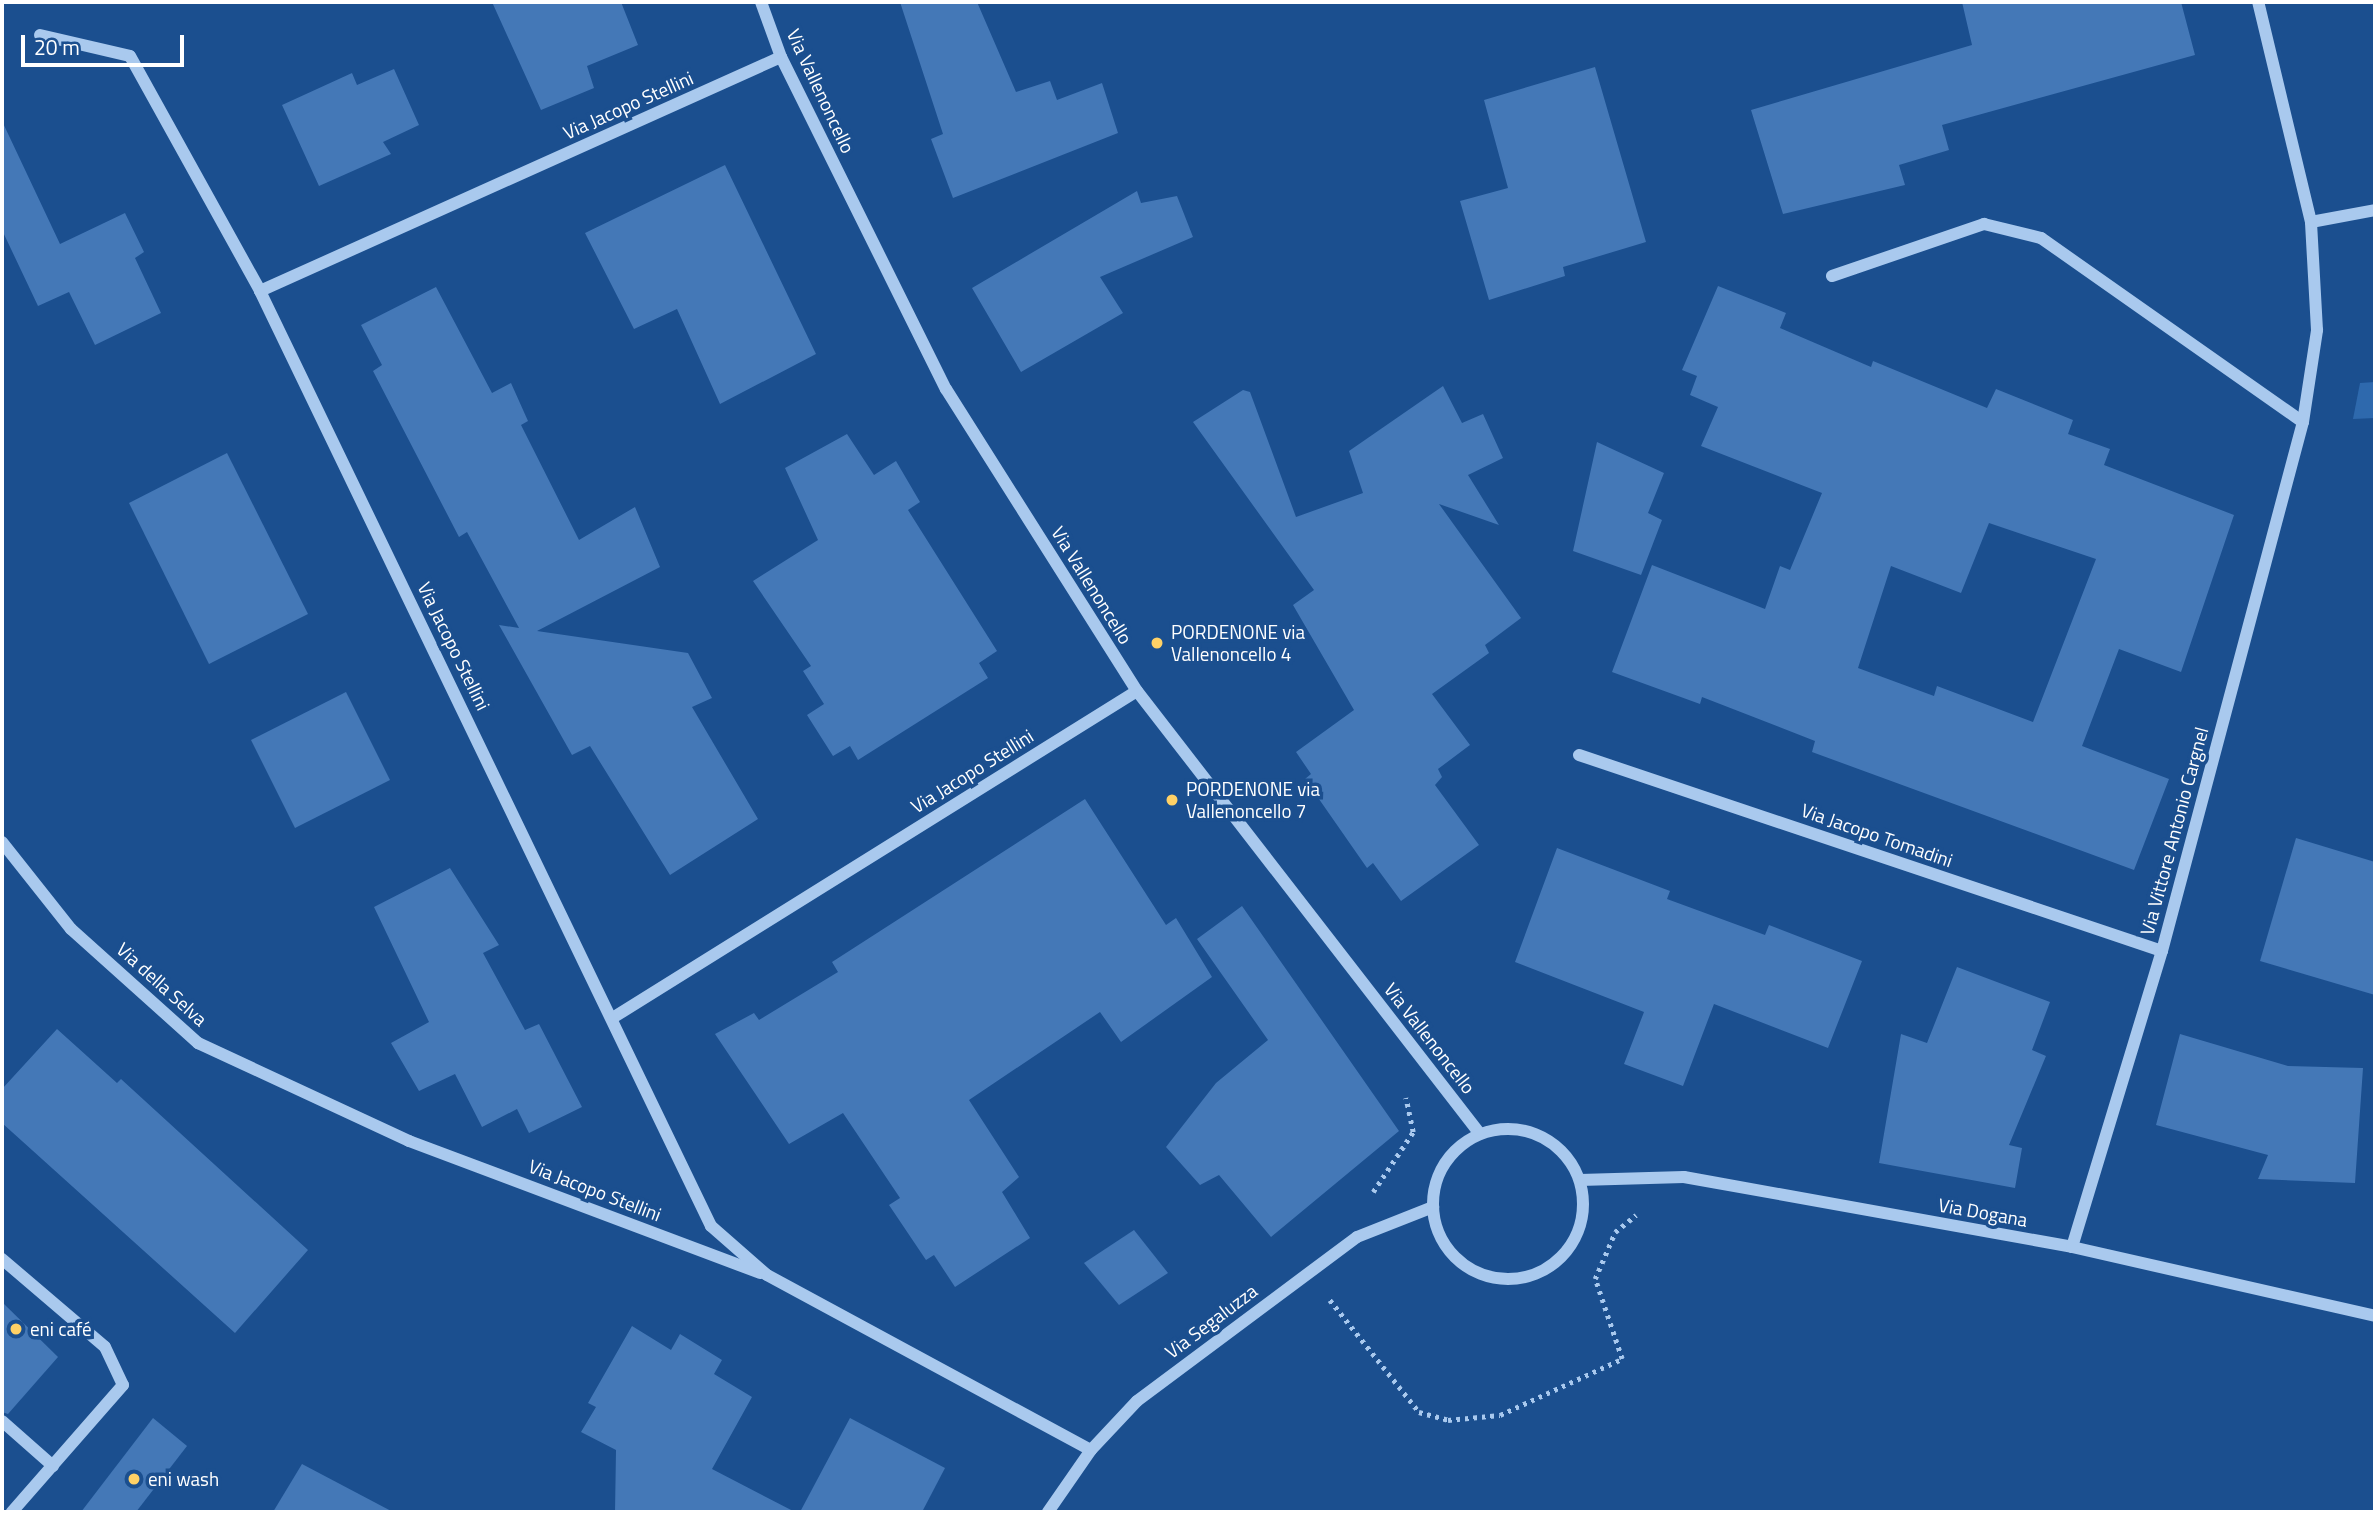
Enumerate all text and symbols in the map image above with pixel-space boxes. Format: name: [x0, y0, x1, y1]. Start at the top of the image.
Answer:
scale bar: [24, 21, 187, 65]
street label: Via Vallenoncello: [782, 25, 860, 157]
text: 20 m: [34, 31, 80, 63]
street label: Via Jacopo Stellini: [559, 66, 697, 144]
street label: Via Vallenoncello: [1047, 522, 1137, 648]
street label: Via Jacopo Stellini: [413, 578, 495, 714]
place label: PORDENONE via Vallenoncello 4: [1171, 621, 1305, 665]
marker: PORDENONE via Vallenoncello 4: [1149, 635, 1165, 651]
street label: Via Jacopo Stellini: [907, 724, 1037, 818]
street label: Via Vittore Antonio Cargnel: [2135, 724, 2213, 938]
place label: PORDENONE via Vallenoncello 7: [1186, 778, 1320, 822]
marker: PORDENONE via Vallenoncello 7: [1164, 792, 1180, 808]
street label: Via Jacopo Tomadini: [1798, 798, 1956, 872]
street label: Via della Selva: [112, 937, 212, 1031]
street label: Via Vallenoncello: [1380, 978, 1480, 1098]
street label: Via Jacopo Stellini: [526, 1154, 664, 1226]
street label: Via Dogana: [1937, 1193, 2029, 1231]
street label: Via Segaluzza: [1160, 1279, 1262, 1363]
place label: eni café: [30, 1318, 92, 1340]
marker: eni café: [8, 1321, 24, 1337]
place label: eni wash: [148, 1468, 219, 1490]
marker: eni wash: [126, 1471, 142, 1487]

